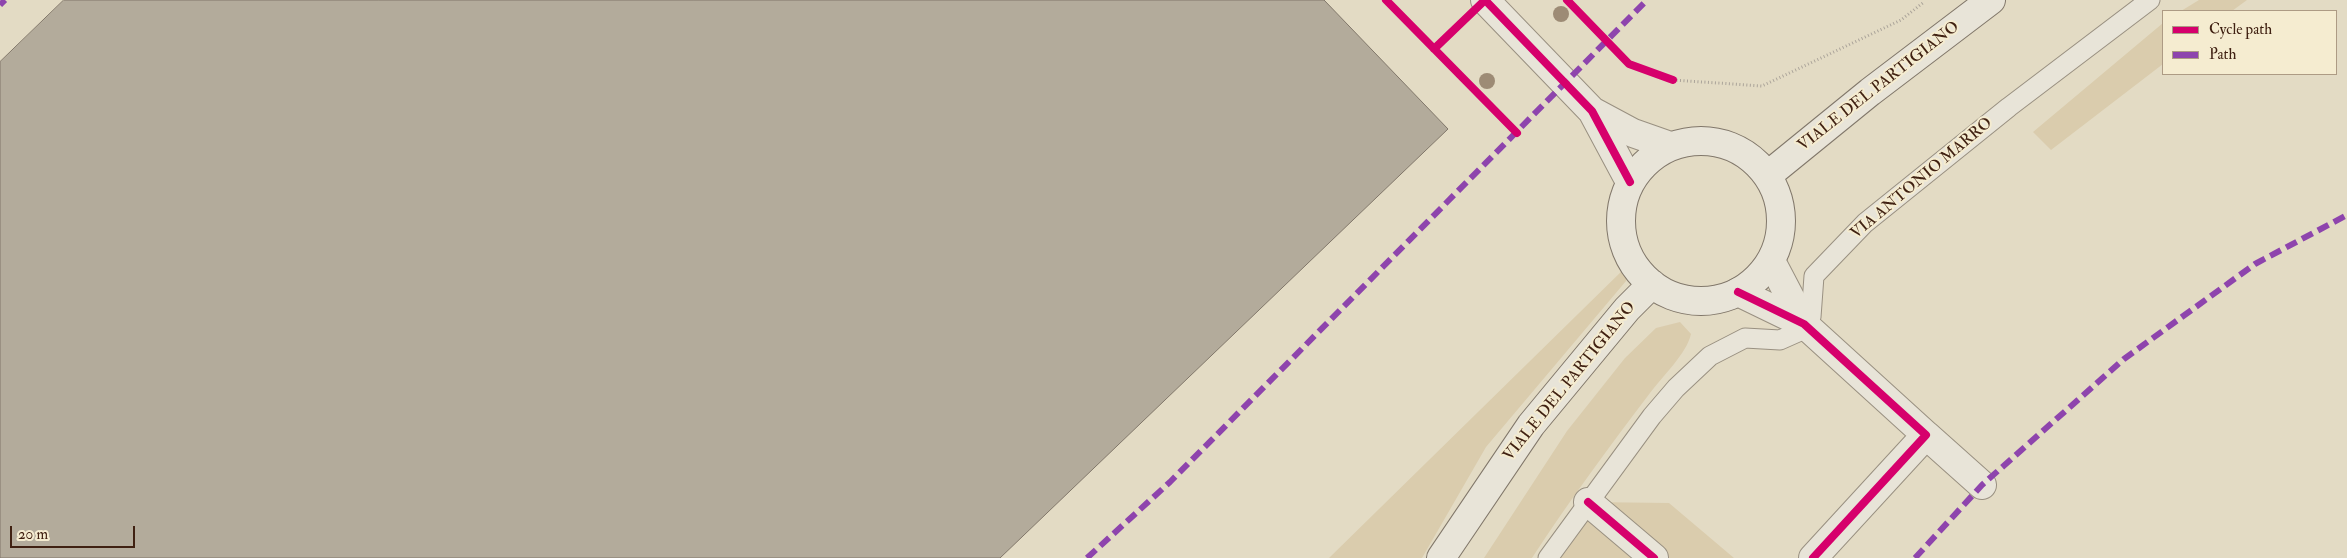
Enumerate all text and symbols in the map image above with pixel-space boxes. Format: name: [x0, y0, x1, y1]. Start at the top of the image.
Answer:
legend: [2162, 10, 2337, 75]
street label: VIALE DEL PARTIGIANO: [1795, 18, 1963, 156]
text: Cycle path: [2209, 20, 2272, 39]
text: Path: [2209, 45, 2236, 64]
street label: VIA ANTONIO MARRO: [1847, 114, 1997, 244]
street label: VIALE DEL PARTIGIANO: [1500, 299, 1640, 465]
scale bar: [12, 516, 138, 548]
text: 20 m: [18, 525, 48, 544]

